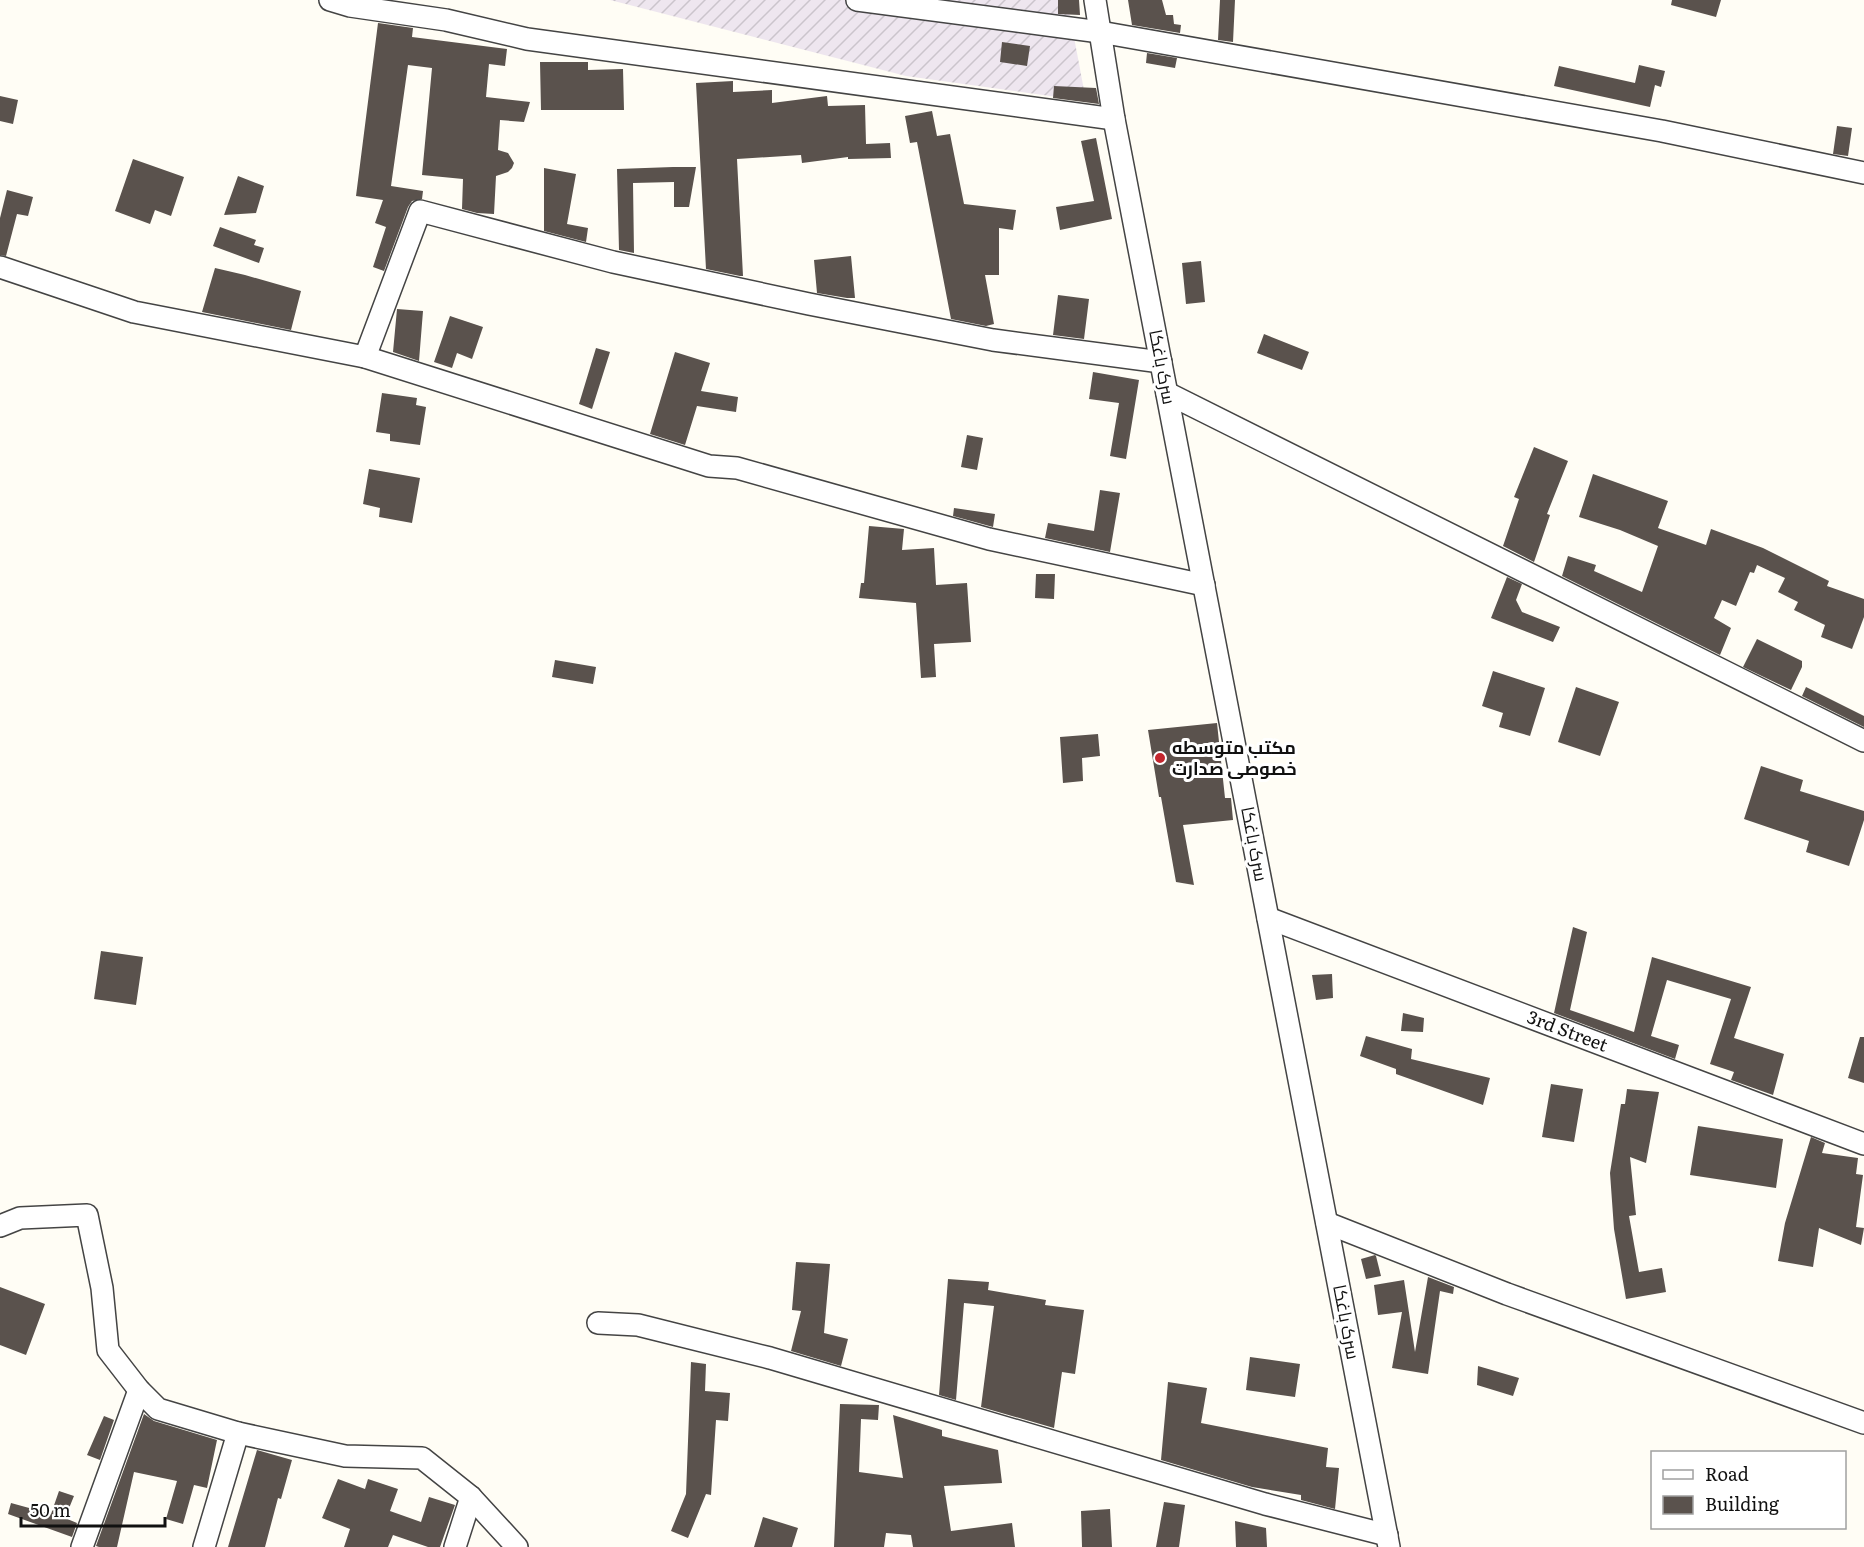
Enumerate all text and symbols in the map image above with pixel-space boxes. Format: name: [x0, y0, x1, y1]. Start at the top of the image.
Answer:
street label: سرک باغکا: [1143, 327, 1184, 406]
place label: مکتب متوسطه خصوصی صدارت: [1172, 733, 1297, 781]
marker: مکتب متوسطه خصوصی صدارت: [1153, 751, 1167, 765]
street label: سرک باغکا: [1235, 804, 1276, 883]
street label: 3rd Street: [1524, 1002, 1613, 1058]
street label: سرک باغکا: [1327, 1282, 1368, 1361]
legend: [1651, 1451, 1846, 1529]
text: Road: [1705, 1460, 1749, 1487]
scale bar: [21, 1490, 165, 1528]
text: Building: [1705, 1490, 1780, 1517]
text: 50 m: [30, 1496, 71, 1523]

